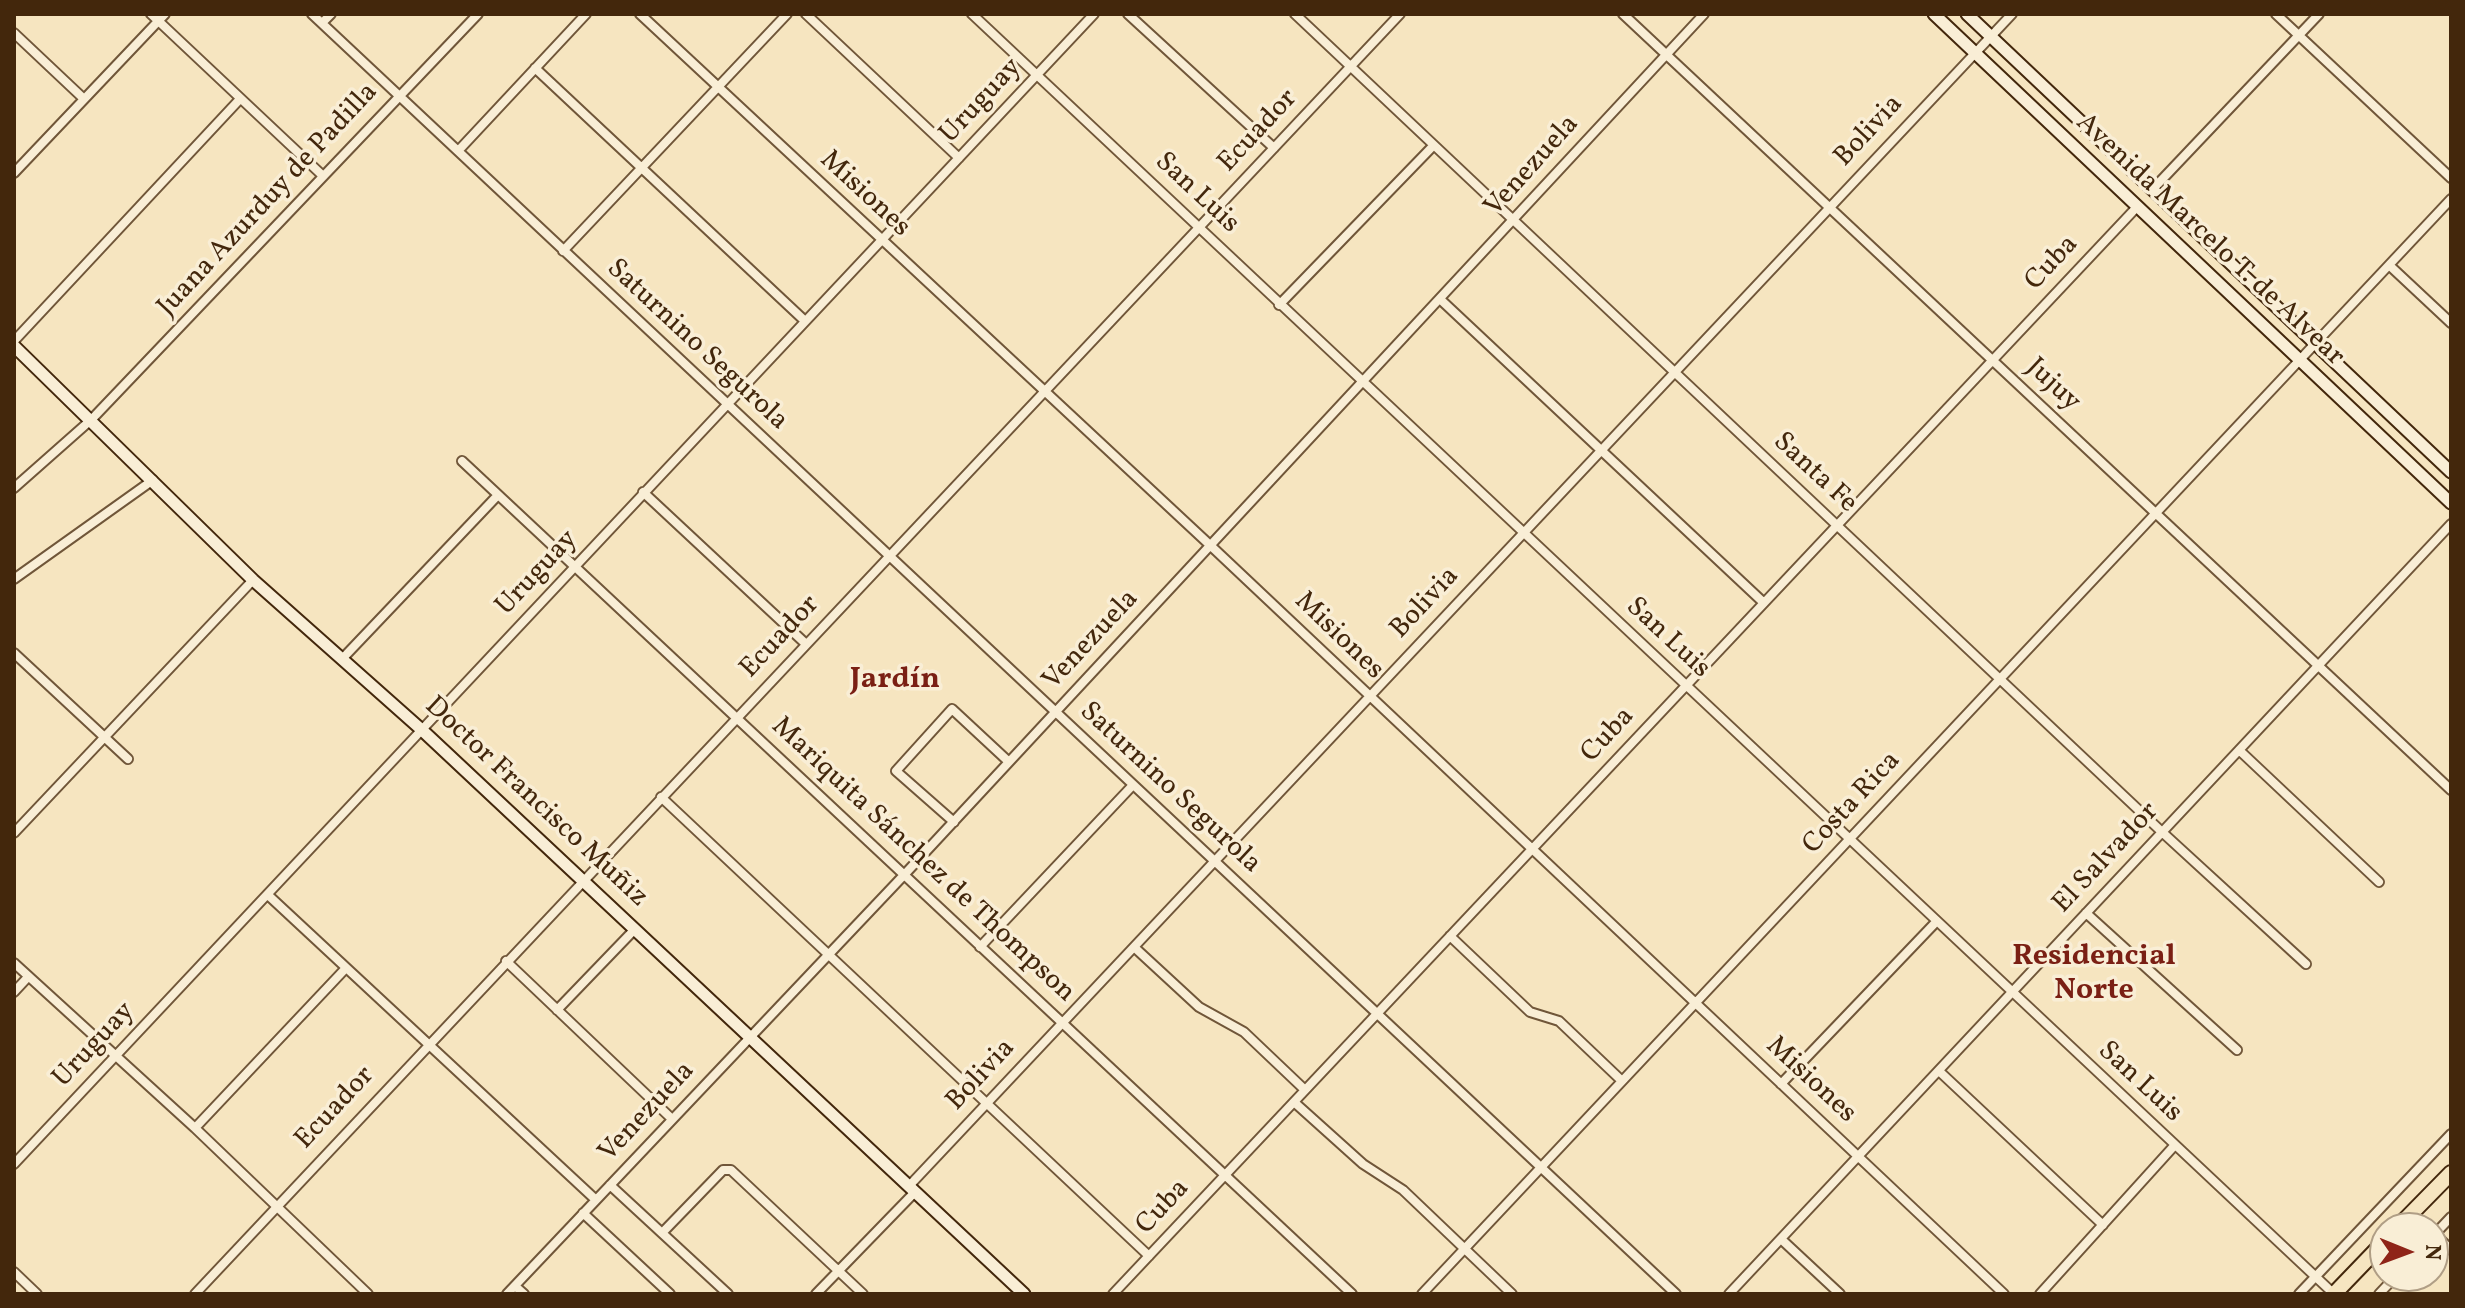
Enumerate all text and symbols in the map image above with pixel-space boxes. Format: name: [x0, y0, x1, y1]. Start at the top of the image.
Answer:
street label: Uruguay: [934, 52, 1030, 152]
street label: Juana Azurduy de Padilla: [152, 77, 386, 325]
street label: Ecuador: [1212, 83, 1306, 181]
street label: Bolivia: [1828, 89, 1912, 175]
street label: Avenida Marcelo T. de Alvear: [2068, 108, 2350, 374]
street label: Venezuela: [1479, 109, 1587, 225]
street label: Misiones: [812, 145, 916, 245]
street label: San Luis: [1147, 146, 1245, 242]
street label: Cuba: [2019, 229, 2087, 299]
street label: Saturnino Segurola: [598, 253, 794, 439]
street label: Jujuy: [2017, 352, 2087, 420]
street label: Santa Fe: [1765, 427, 1863, 521]
street label: Uruguay: [490, 524, 586, 624]
street label: Bolivia: [1384, 561, 1468, 647]
street label: Venezuela: [1037, 584, 1147, 698]
street label: Misiones: [1286, 586, 1390, 688]
street label: Ecuador: [734, 589, 828, 687]
street label: San Luis: [1618, 591, 1716, 687]
district label: Jardín: [850, 663, 940, 699]
street label: Doctor Francisco Muñiz: [416, 691, 654, 915]
street label: Saturnino Segurola: [1071, 696, 1267, 882]
street label: Cuba: [1575, 701, 1643, 771]
street label: Mariquita Sánchez de Thompson: [763, 711, 1081, 1011]
street label: Costa Rica: [1797, 746, 1909, 862]
street label: El Salvador: [2047, 796, 2167, 922]
district label: Residencial Norte: [2012, 940, 2176, 1010]
street label: Uruguay: [47, 996, 143, 1096]
street label: Misiones: [1758, 1031, 1862, 1131]
street label: Bolivia: [940, 1033, 1024, 1119]
street label: San Luis: [2090, 1035, 2188, 1131]
street label: Venezuela: [593, 1056, 703, 1170]
street label: Ecuador: [289, 1060, 383, 1158]
street label: Cuba: [1130, 1173, 1198, 1243]
north arrow: [2369, 1212, 2449, 1292]
text: N: [2416, 1244, 2447, 1261]

